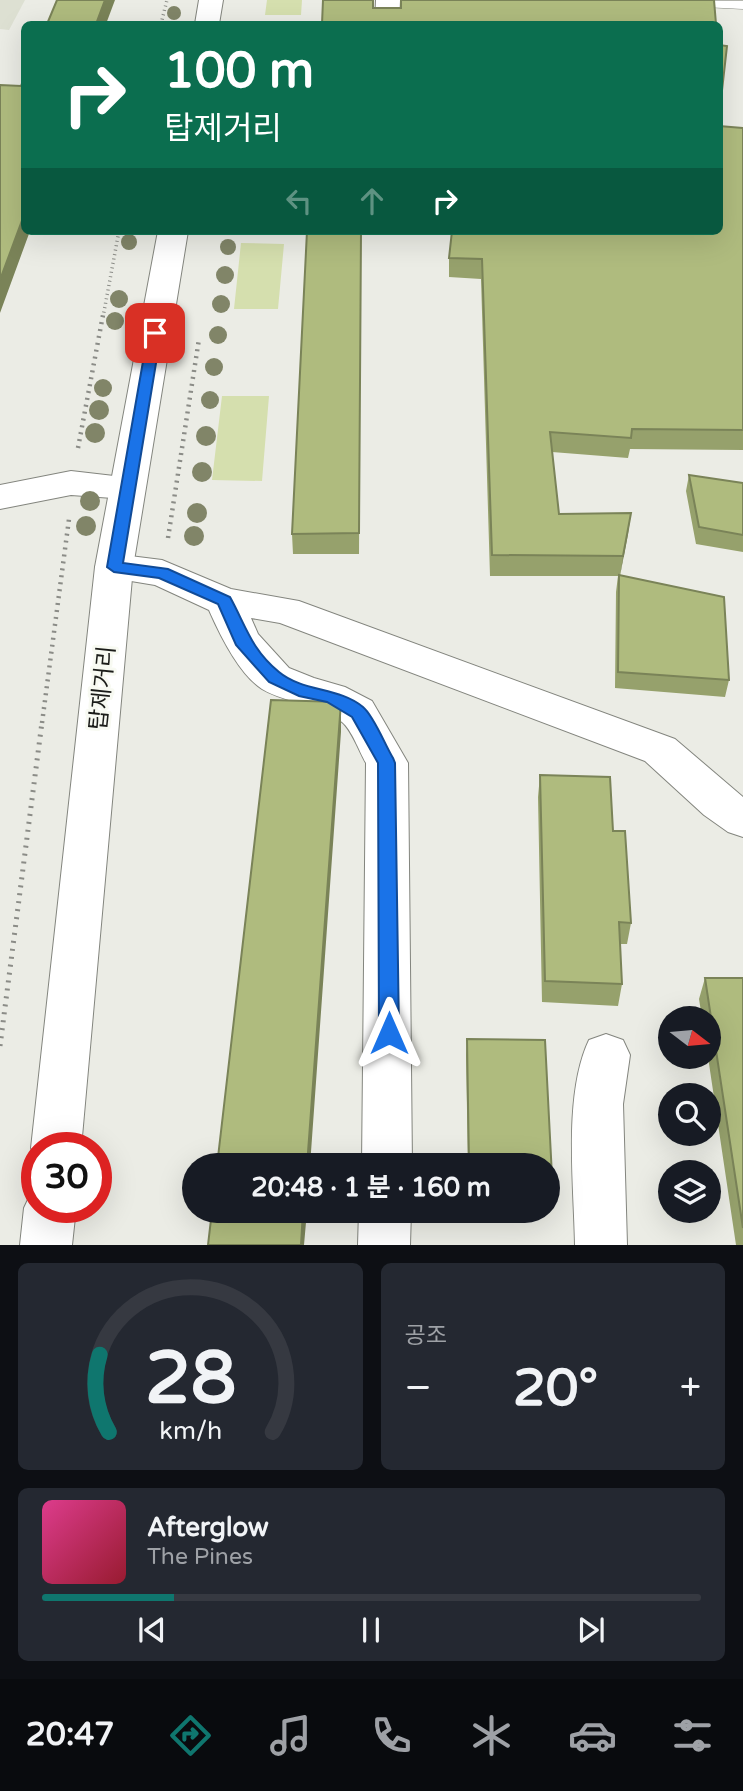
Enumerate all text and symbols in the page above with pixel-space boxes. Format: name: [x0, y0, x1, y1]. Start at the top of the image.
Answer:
text: 100 m: [164, 42, 314, 101]
icon: right: [49, 49, 140, 140]
text: 탑제거리: [164, 110, 282, 148]
icon: left: [280, 182, 318, 220]
icon: ahead: [353, 182, 391, 220]
icon: right: [426, 182, 464, 220]
pin: [125, 303, 185, 363]
icon: arrive: [136, 314, 174, 352]
street label: 탑제거리: [85, 645, 121, 732]
position arrow: [352, 996, 426, 1070]
north arrow: [658, 1006, 721, 1069]
map controls: [658, 1006, 721, 1223]
button: search: [658, 1083, 721, 1146]
speed limit sign: 30: [21, 1132, 112, 1223]
button: layers: [658, 1160, 721, 1223]
text: 20:48 · 1 분 · 160 m: [251, 1172, 491, 1203]
text: 공조: [405, 1322, 447, 1350]
text: 28: [145, 1336, 236, 1424]
text: 20°: [513, 1357, 598, 1420]
text: −: [405, 1365, 432, 1411]
text: +: [680, 1365, 701, 1411]
text: km/h: [159, 1416, 222, 1446]
text: Afterglow: [147, 1512, 269, 1543]
text: The Pines: [147, 1543, 253, 1571]
icon: previous: [133, 1611, 171, 1649]
icon: pause: [352, 1611, 390, 1649]
icon: next: [572, 1611, 610, 1649]
icon: directions: [166, 1711, 215, 1760]
icon: music: [266, 1711, 315, 1760]
icon: phone: [367, 1711, 416, 1760]
icon: climate: [467, 1711, 516, 1760]
icon: car: [568, 1711, 617, 1760]
icon: filters: [668, 1711, 717, 1760]
text: 20:47: [26, 1716, 114, 1754]

